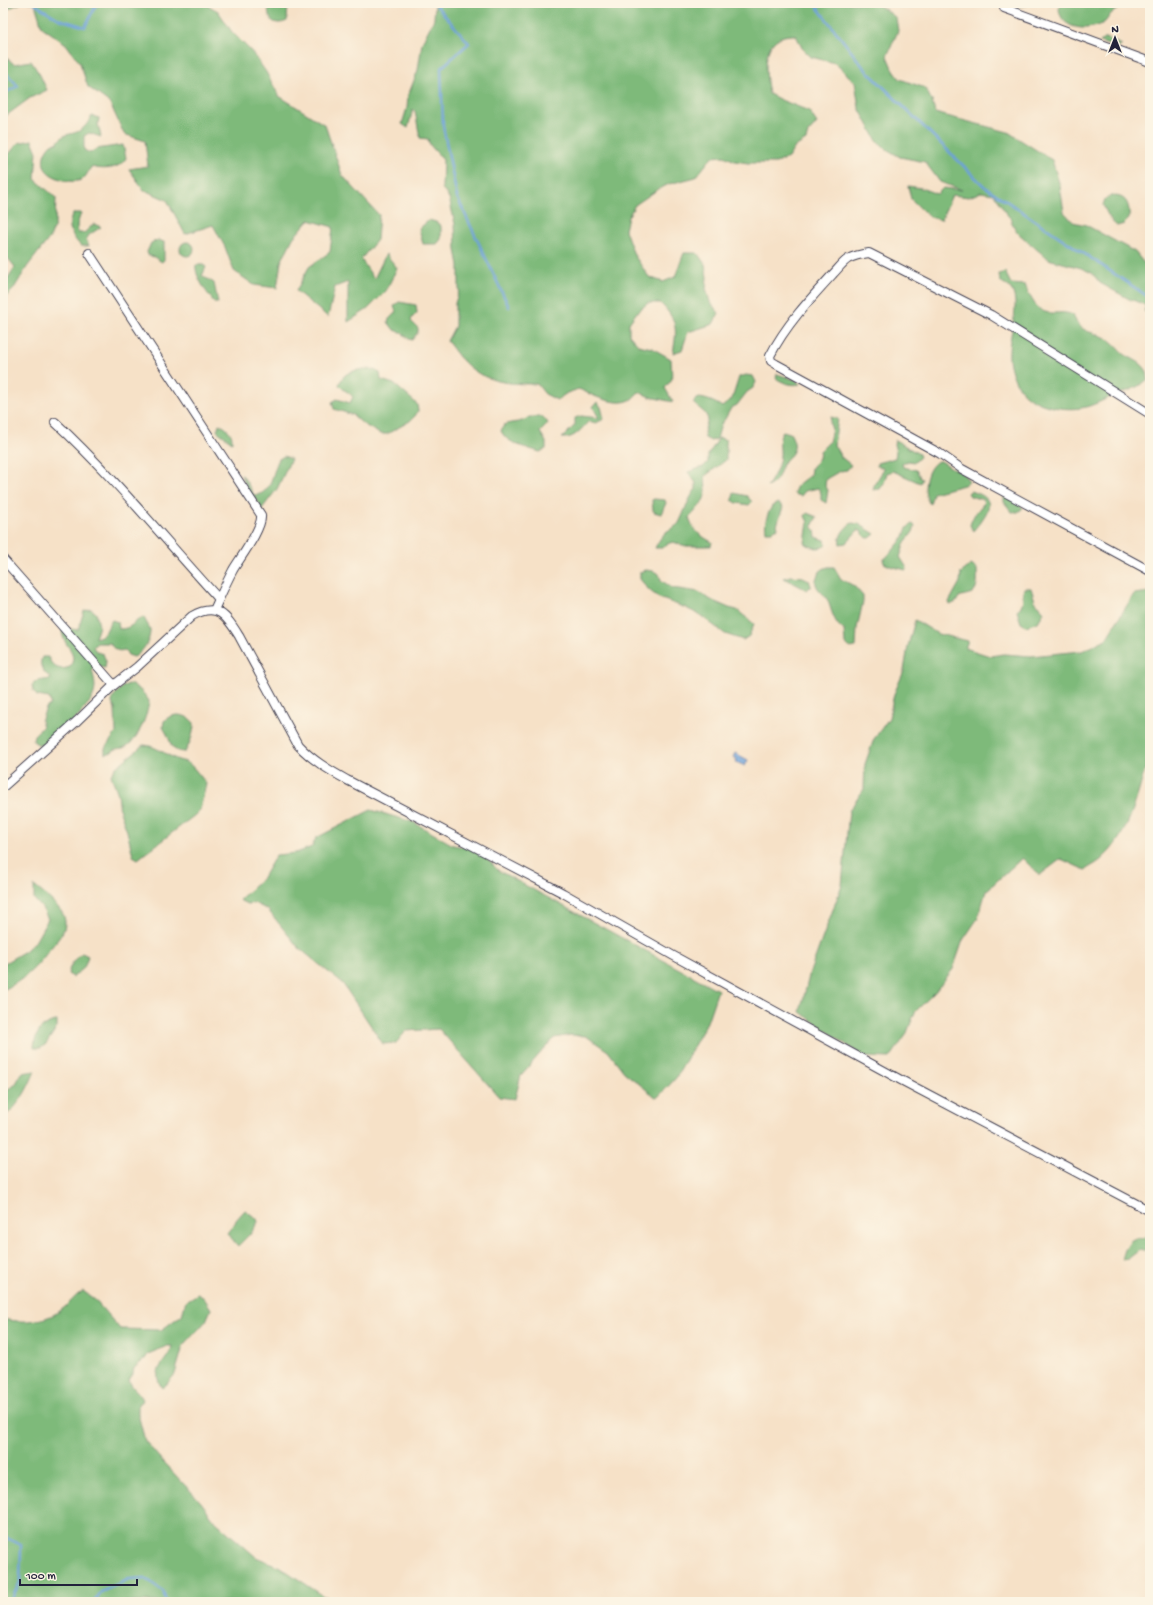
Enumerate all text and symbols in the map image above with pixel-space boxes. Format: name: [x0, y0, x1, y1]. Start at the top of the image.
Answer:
north arrow: [1095, 18, 1135, 58]
text: N: [1111, 24, 1119, 36]
scale bar: [20, 1561, 137, 1587]
text: 100 m: [25, 1570, 56, 1584]

